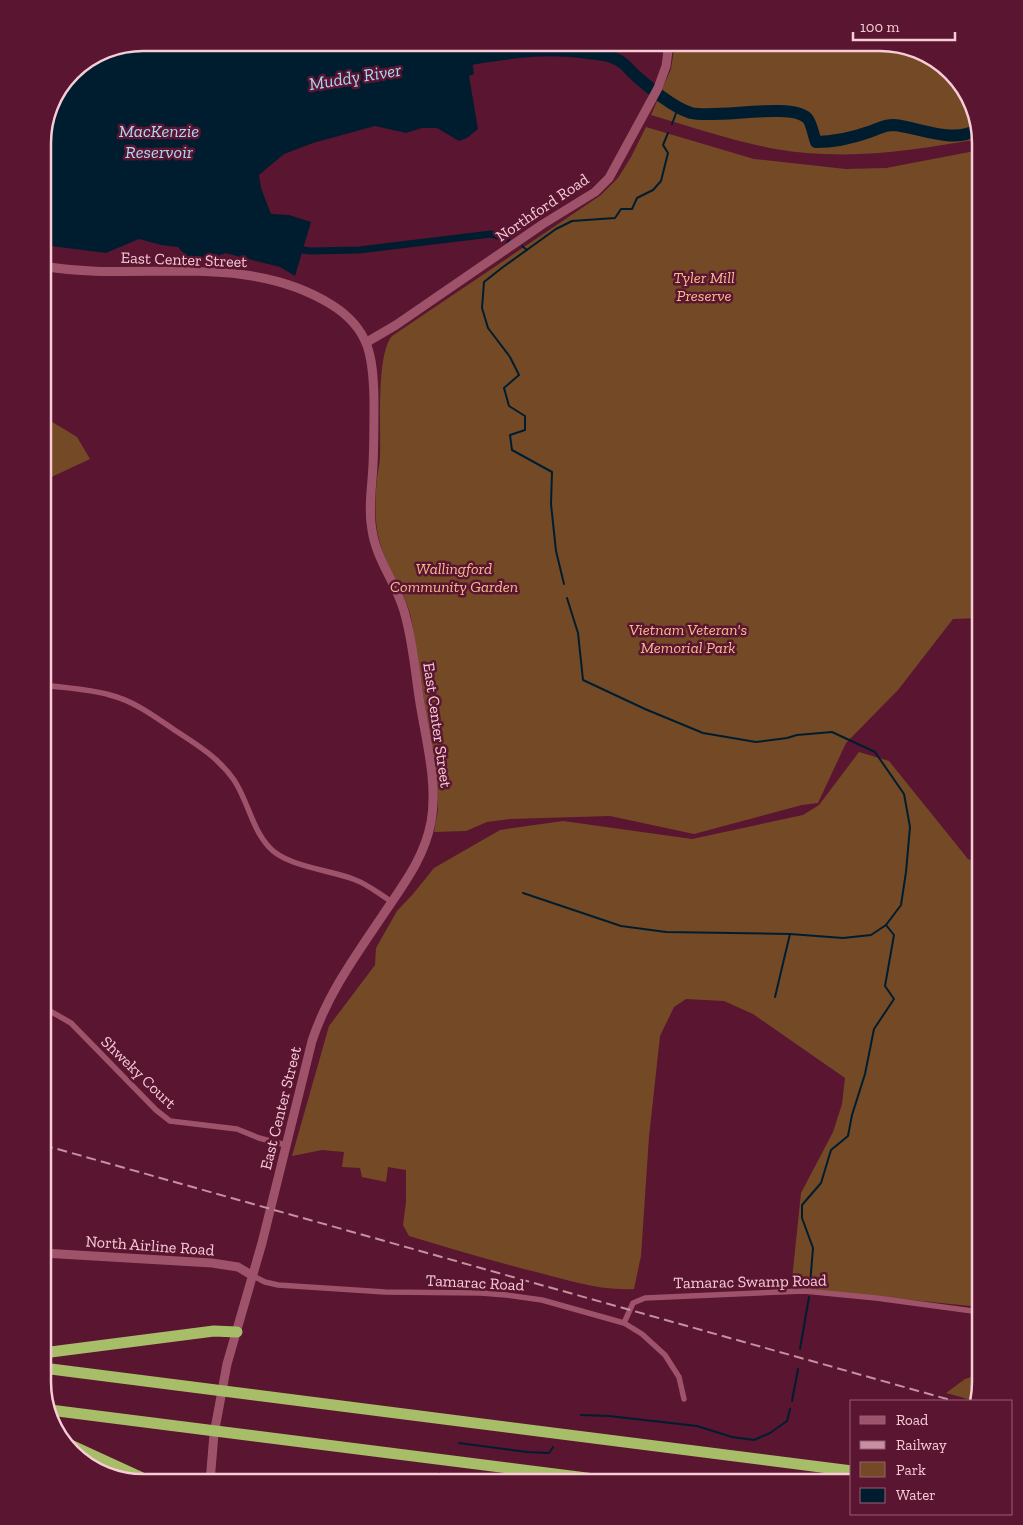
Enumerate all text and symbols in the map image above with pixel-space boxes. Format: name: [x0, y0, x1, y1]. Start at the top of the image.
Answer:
scale bar: [853, 10, 956, 42]
text: 100 m: [860, 18, 899, 36]
water label: Muddy River: [307, 59, 403, 95]
water label: MacKenzie Reservoir: [119, 120, 199, 163]
street label: Northford Road: [492, 169, 593, 245]
street label: East Center Street: [120, 248, 248, 271]
park label: Tyler Mill Preserve: [673, 268, 735, 305]
park label: Wallingford Community Garden: [390, 559, 518, 596]
park label: Vietnam Veteran's Memorial Park: [629, 620, 747, 657]
street label: East Center Street: [419, 661, 456, 789]
street label: Shweky Court: [97, 1032, 180, 1113]
street label: East Center Street: [256, 1044, 305, 1172]
street label: North Airline Road: [85, 1232, 215, 1259]
street label: Tamarac Road: [425, 1270, 525, 1295]
street label: Tamarac Swamp Road: [673, 1271, 827, 1292]
legend: [850, 1400, 1013, 1515]
text: Road: [896, 1411, 929, 1429]
text: Railway: [896, 1436, 947, 1454]
text: Park: [896, 1461, 926, 1479]
text: Water: [896, 1486, 936, 1504]

